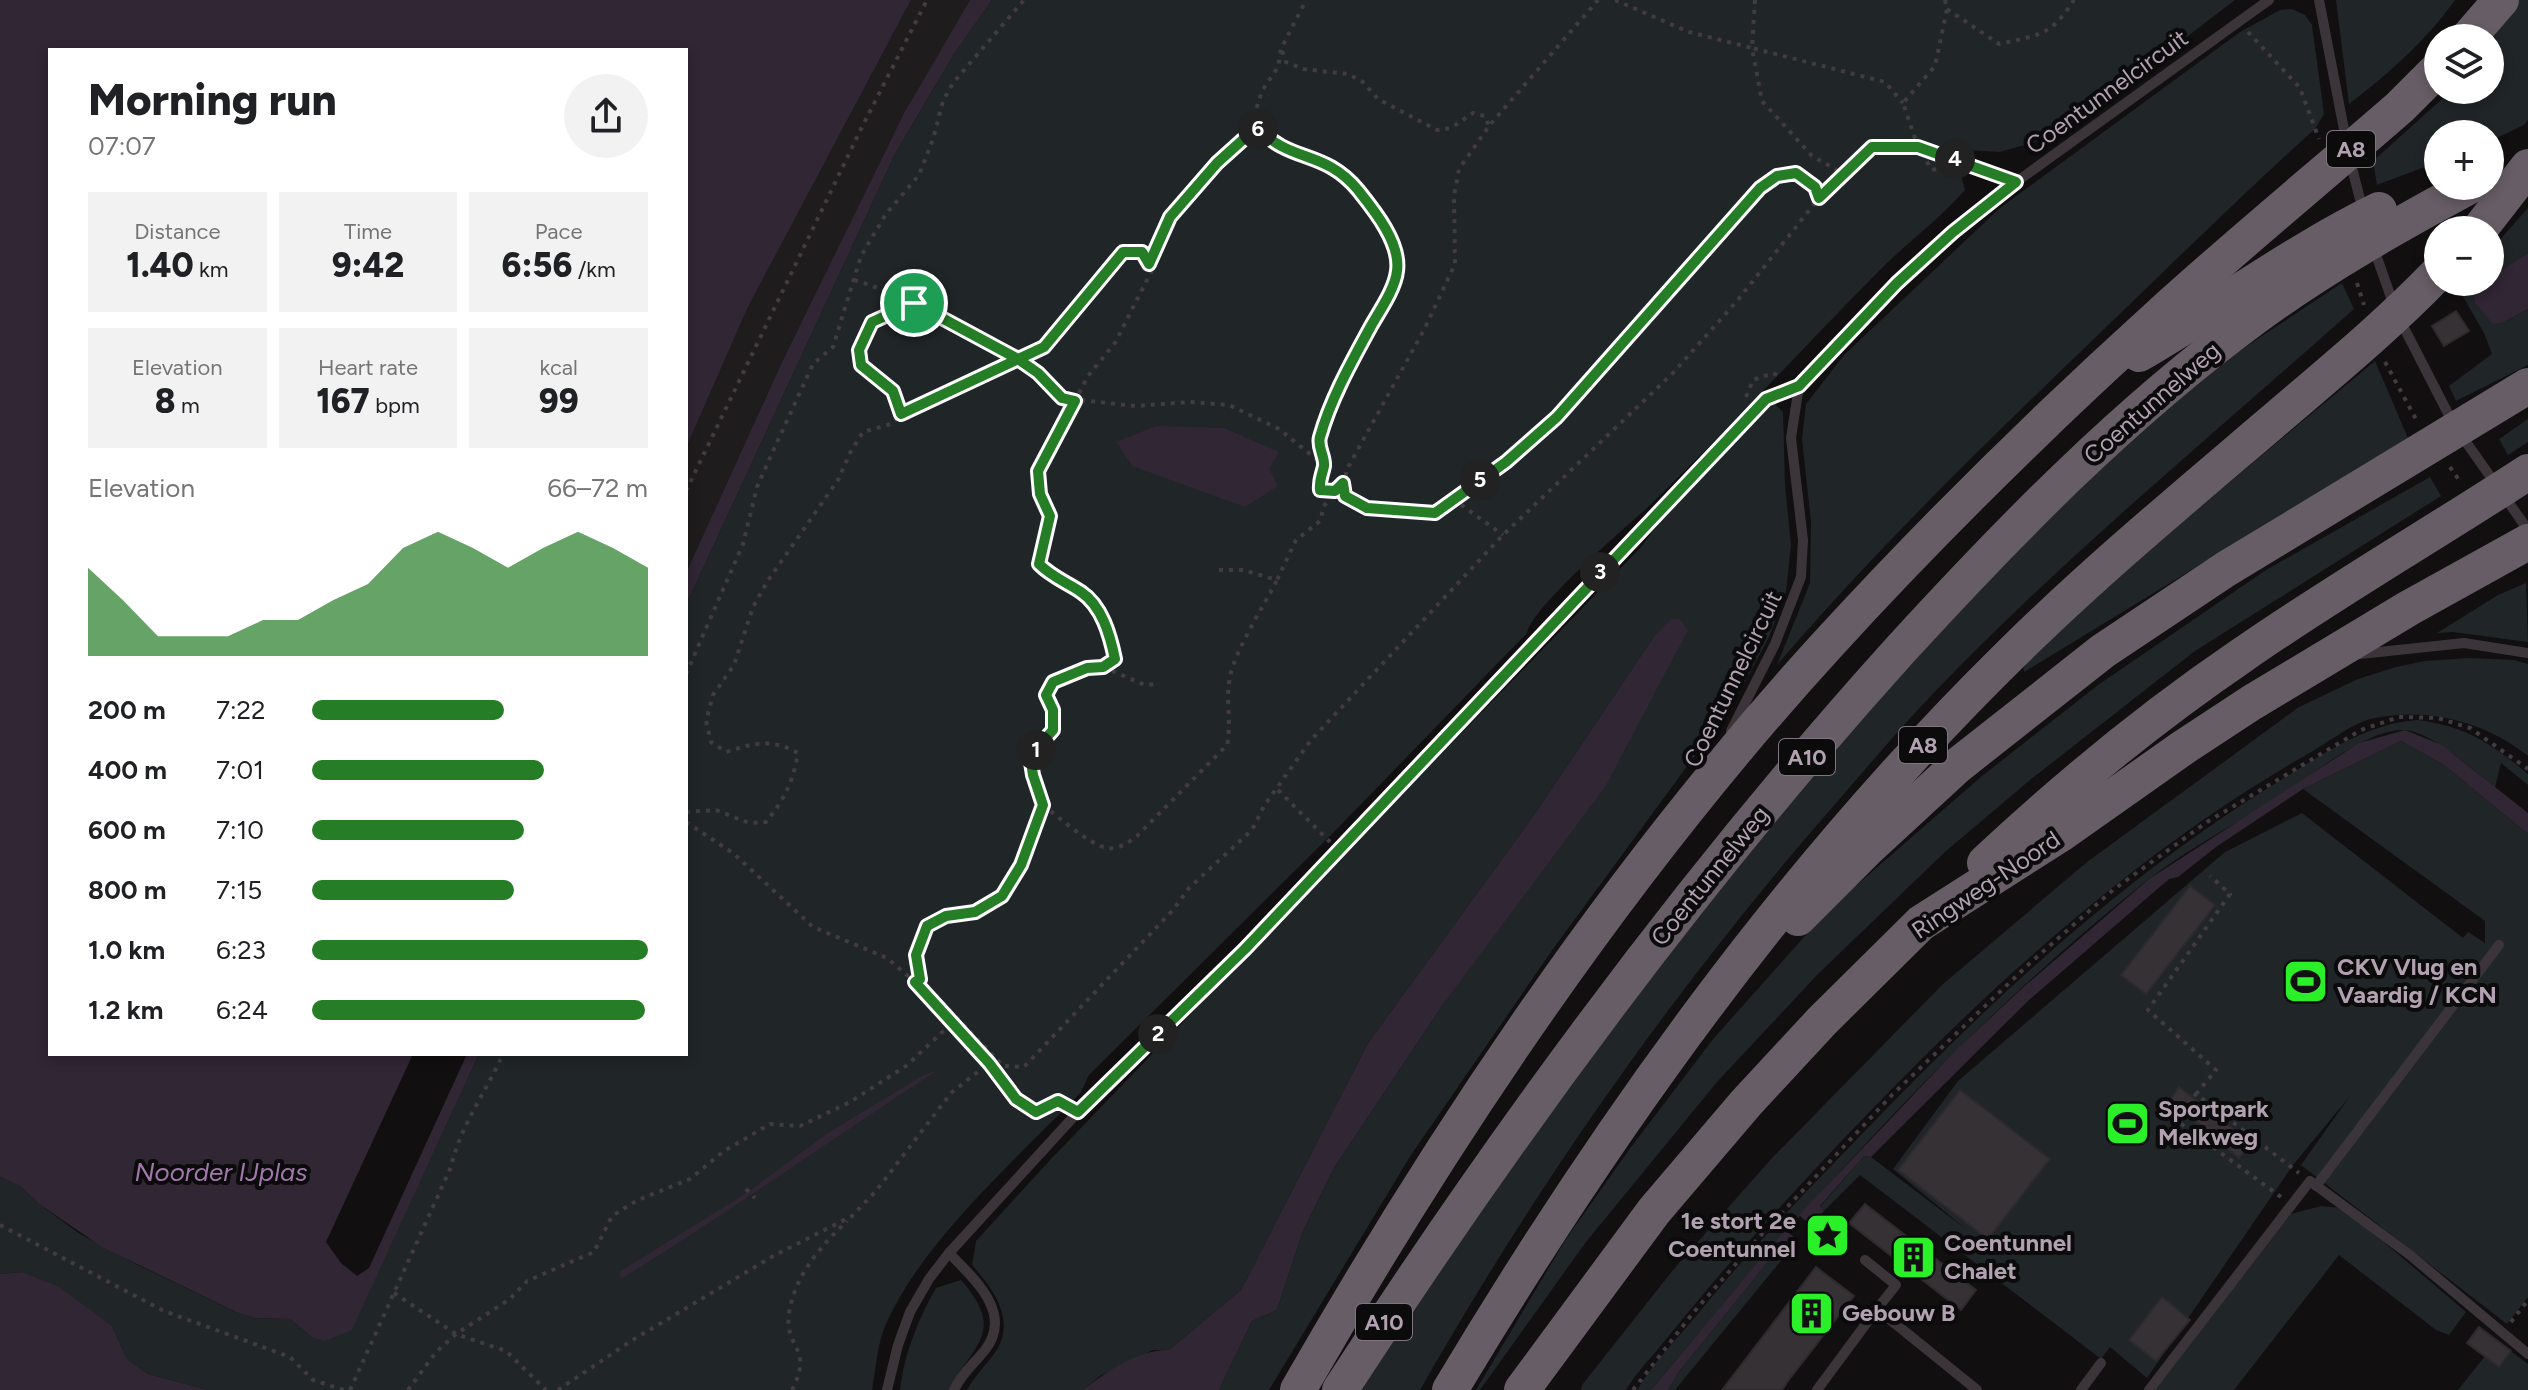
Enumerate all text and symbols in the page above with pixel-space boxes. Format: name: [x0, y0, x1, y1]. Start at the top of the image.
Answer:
street label: Coentunnelcircuit: [2020, 23, 2193, 160]
map controls: [2424, 24, 2504, 296]
button: layers: [2424, 24, 2504, 104]
text: Morning run: [88, 73, 337, 126]
button: share: [564, 74, 648, 158]
pin: 6: [1238, 109, 1278, 149]
text: 6: [1252, 115, 1264, 142]
button: +: [2424, 120, 2504, 200]
text: 07:07: [88, 130, 156, 162]
road number: A8: [2327, 131, 2375, 167]
pin: 4: [1935, 139, 1975, 179]
text: 4: [1948, 145, 1962, 172]
button: −: [2424, 216, 2504, 296]
text: Distance: [134, 218, 220, 245]
text: Time: [344, 218, 392, 245]
text: Pace: [535, 218, 582, 245]
text: 1.40: [126, 245, 194, 286]
text: 9:42: [332, 245, 404, 286]
text: 6:56: [502, 245, 572, 286]
text: km: [194, 256, 228, 283]
text: /km: [572, 256, 616, 283]
pin: [880, 269, 948, 337]
icon: arrive: [892, 281, 936, 325]
street label: Coentunnelweg: [2078, 336, 2226, 470]
text: Elevation: [132, 354, 223, 381]
text: Heart rate: [318, 354, 418, 381]
text: kcal: [539, 354, 578, 381]
text: 8: [155, 381, 176, 422]
text: 167: [316, 381, 370, 422]
text: 99: [539, 381, 579, 422]
text: m: [176, 392, 200, 419]
text: bpm: [370, 392, 420, 419]
pin: 5: [1460, 460, 1500, 500]
text: 5: [1474, 466, 1486, 493]
text: Elevation: [88, 472, 195, 504]
text: 66–72 m: [547, 472, 648, 504]
pin: 3: [1580, 552, 1620, 592]
text: 3: [1594, 558, 1606, 585]
street label: Coentunnelcircuit: [1677, 586, 1788, 772]
text: 200 m: [88, 694, 166, 726]
text: 7:22: [216, 694, 266, 726]
road number: A8: [1899, 727, 1947, 763]
pin: 1: [1016, 730, 1056, 770]
text: 1: [1031, 736, 1041, 763]
road number: A10: [1779, 739, 1835, 775]
text: 400 m: [88, 754, 167, 786]
text: 7:01: [216, 754, 264, 786]
street label: Coentunnelweg: [1645, 800, 1775, 951]
text: 600 m: [88, 814, 166, 846]
text: 7:10: [216, 814, 264, 846]
street label: Ringweg-Noord: [1906, 824, 2065, 945]
text: 800 m: [88, 874, 166, 906]
text: 7:15: [216, 874, 262, 906]
text: 1.0 km: [88, 934, 165, 966]
text: 6:23: [216, 934, 266, 966]
place label: CKV Vlug en Vaardig / KCN: [2337, 952, 2497, 1009]
sports icon: CKV Vlug en Vaardig / KCN: [2282, 957, 2330, 1005]
text: 1.2 km: [88, 994, 163, 1026]
text: 6:24: [216, 994, 268, 1026]
pin: 2: [1138, 1014, 1178, 1054]
text: 2: [1152, 1020, 1164, 1047]
place label: Sportpark Melkweg: [2158, 1094, 2269, 1151]
sports icon: Sportpark Melkweg: [2103, 1099, 2151, 1147]
water label: Noorder IJplas: [134, 1156, 308, 1188]
place label: 1e stort 2e Coentunnel: [1668, 1206, 1796, 1263]
place icon: 1e stort 2e Coentunnel: [1803, 1211, 1851, 1259]
place label: Coentunnel Chalet: [1944, 1228, 2072, 1285]
building icon: Coentunnel Chalet: [1889, 1233, 1937, 1281]
building icon: Gebouw B: [1787, 1289, 1835, 1337]
place label: Gebouw B: [1842, 1298, 1955, 1327]
road number: A10: [1356, 1304, 1412, 1340]

